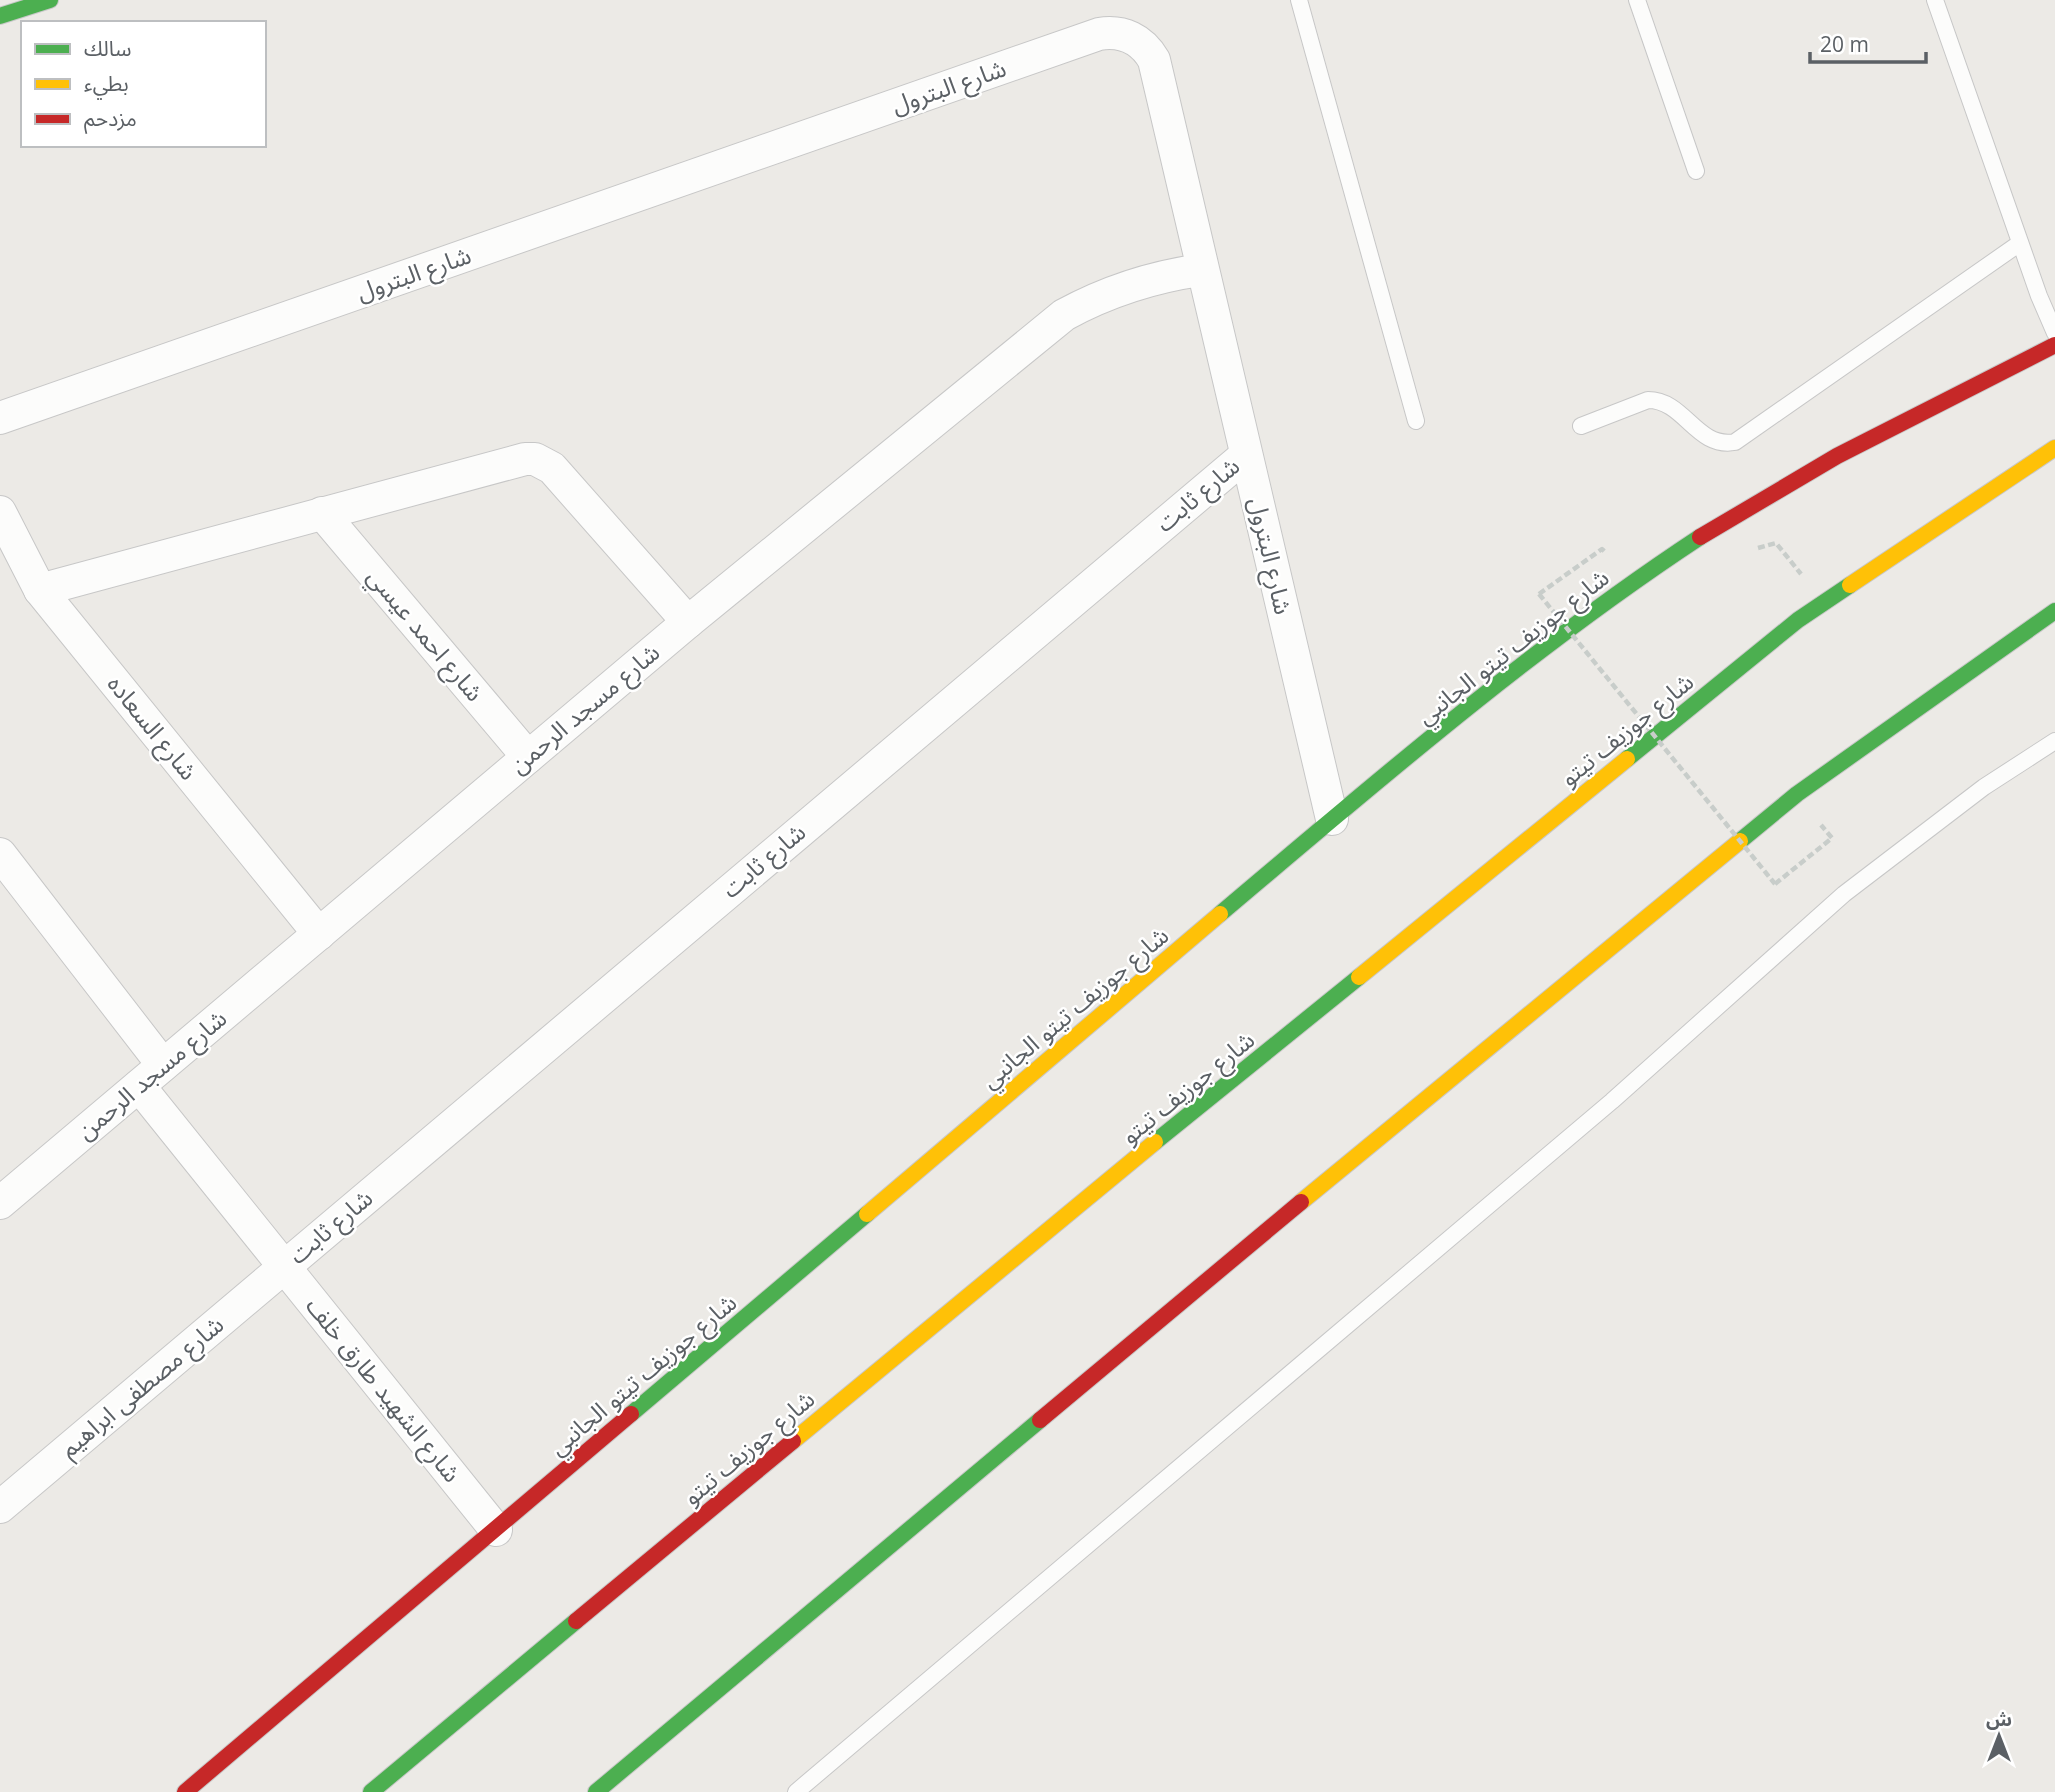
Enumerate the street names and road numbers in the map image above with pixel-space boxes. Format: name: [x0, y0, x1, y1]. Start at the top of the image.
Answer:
street label: شارع البترول: [887, 51, 1011, 122]
street label: شارع البترول: [352, 238, 476, 309]
street label: شارع ثابت: [1148, 449, 1247, 540]
street label: شارع البترول: [1240, 494, 1301, 618]
street label: شارع احمد عيسي: [358, 560, 492, 710]
street label: شارع جوزيف تيتو الجانبي: [1409, 560, 1617, 734]
street label: شارع مسجد الرحمن: [502, 635, 667, 782]
street label: شارع جوزيف تيتو: [1552, 665, 1701, 794]
street label: شارع السعاده: [99, 668, 206, 788]
street label: شارع ثابت: [714, 815, 813, 906]
street label: شارع جوزيف تيتو الجانبي: [973, 919, 1177, 1098]
street label: شارع مسجد الرحمن: [69, 1001, 234, 1148]
street label: شارع جوزيف تيتو: [1113, 1023, 1262, 1152]
street label: شارع ثابت: [281, 1181, 380, 1272]
street label: شارع جوزيف تيتو الجانبي: [541, 1286, 745, 1465]
street label: شارع الشهيد طارق خلف: [298, 1290, 469, 1490]
street label: شارع مصطفى ابراهيم: [52, 1308, 231, 1466]
street label: شارع جوزيف تيتو: [675, 1382, 822, 1513]

